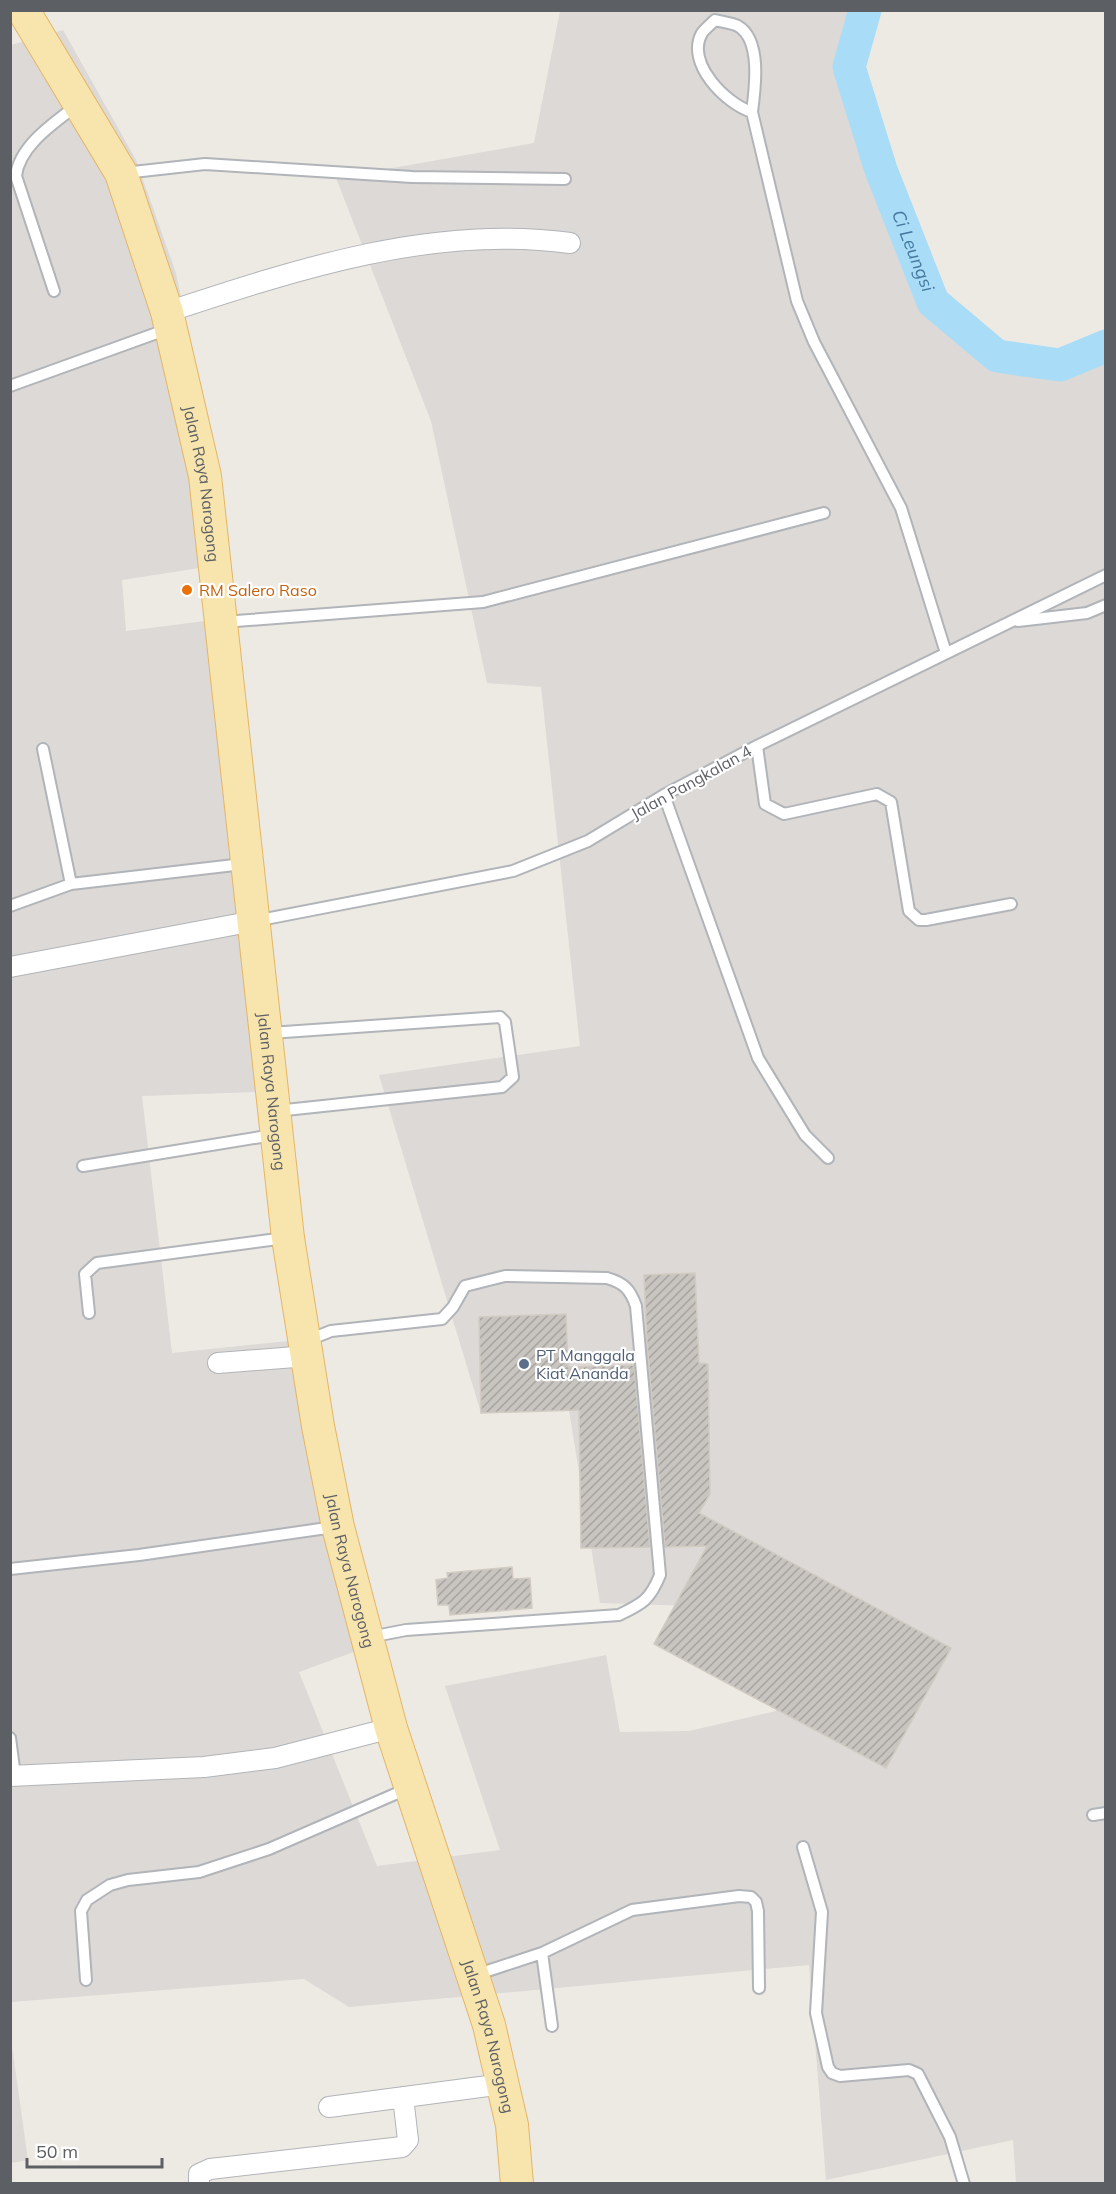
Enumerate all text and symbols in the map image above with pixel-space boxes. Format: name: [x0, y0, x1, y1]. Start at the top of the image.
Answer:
water label: Ci Leungsi: [887, 207, 940, 296]
street label: Jalan Raya Narogong: [179, 403, 224, 563]
place label: RM Salero Raso: [199, 580, 317, 600]
marker: RM Salero Raso: [180, 583, 194, 597]
street label: Jalan Pangkalan 4: [627, 740, 755, 823]
street label: Jalan Raya Narogong: [253, 1011, 291, 1171]
place label: PT Manggala Kiat Ananda: [536, 1345, 635, 1383]
marker: PT Manggala Kiat Ananda: [517, 1357, 531, 1371]
street label: Jalan Raya Narogong: [322, 1491, 379, 1650]
street label: Jalan Raya Narogong: [458, 1956, 519, 2115]
scale bar: [27, 2131, 162, 2169]
text: 50 m: [36, 2140, 78, 2163]

